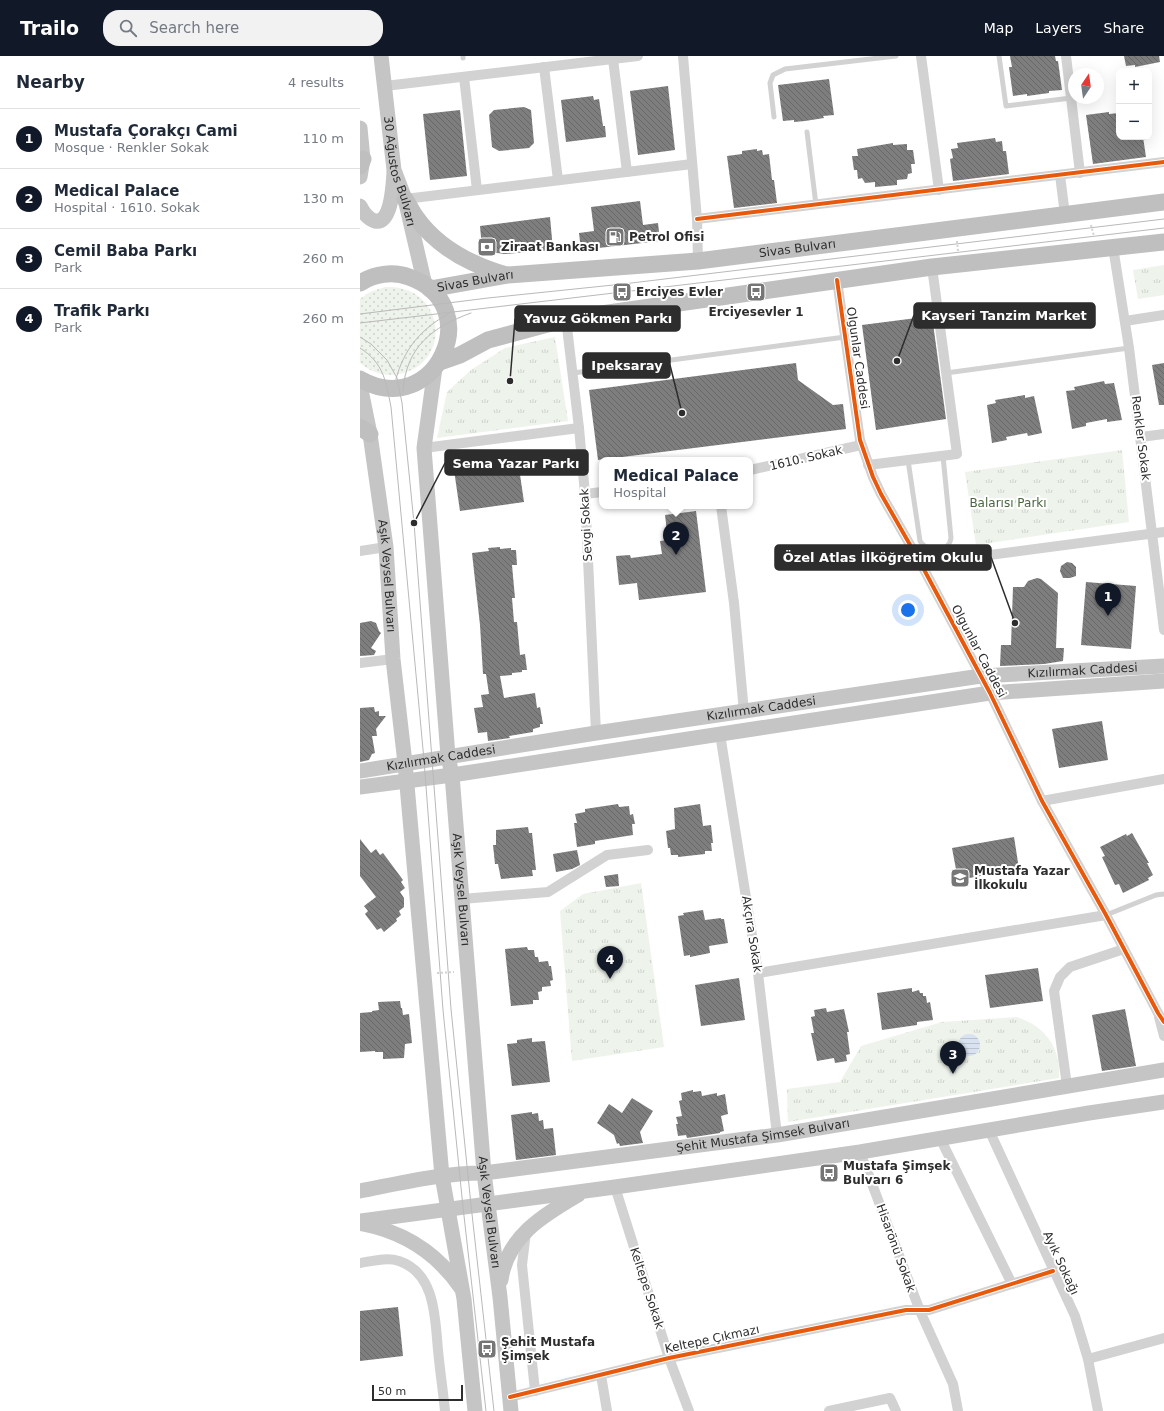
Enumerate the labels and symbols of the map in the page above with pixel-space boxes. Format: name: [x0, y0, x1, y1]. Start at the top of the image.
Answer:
north arrow: [1068, 68, 1104, 104]
street label: 30 Ağustos Bulvarı: [381, 115, 418, 228]
fuel station icon: Petrol Ofisi: [604, 226, 626, 248]
place label: Petrol Ofisi: [629, 230, 704, 244]
bank icon: Ziraat Bankası: [476, 236, 498, 258]
street label: Sivas Bulvarı: [758, 237, 837, 260]
place label: Ziraat Bankası: [501, 240, 599, 254]
street label: Sivas Bulvarı: [436, 268, 514, 295]
bus stop icon: Erciyes Evler: [611, 281, 633, 303]
bus stop icon: Erciyesevler 1: [745, 281, 767, 303]
place label: Erciyes Evler: [636, 285, 723, 299]
callout: Kayseri Tanzim Market: [914, 303, 1095, 328]
place label: Erciyesevler 1: [708, 305, 804, 319]
callout: Yavuz Gökmen Parkı: [515, 306, 680, 331]
street label: Olgunlar Caddesi: [844, 306, 872, 410]
text: Kayseri Tanzim Market: [921, 308, 1087, 323]
text: Yavuz Gökmen Parkı: [523, 311, 672, 326]
callout: Ipeksaray: [583, 353, 670, 378]
text: Ipeksaray: [591, 358, 663, 373]
street label: Renkler Sokak: [1129, 395, 1153, 481]
street label: 1610. Sokak: [768, 443, 844, 473]
callout: Sema Yazar Parkı: [445, 450, 588, 475]
text: Sema Yazar Parkı: [453, 456, 579, 471]
street label: Sevgi Sokak: [577, 488, 595, 562]
park label: Balarısı Parkı: [969, 496, 1047, 510]
street label: Aşık Veysel Bulvarı: [375, 519, 398, 633]
pin: 2: [663, 522, 689, 555]
callout: Özel Atlas İlköğretim Okulu: [775, 545, 991, 570]
text: Özel Atlas İlköğretim Okulu: [783, 550, 983, 565]
pin: 1: [1095, 583, 1121, 616]
your location: [898, 600, 918, 620]
street label: Olgunlar Caddesi: [949, 602, 1009, 700]
street label: Kızılırmak Caddesi: [1027, 660, 1138, 680]
street label: Kızılırmak Caddesi: [706, 694, 817, 724]
street label: Kızılırmak Caddesi: [385, 742, 496, 774]
street label: Aşık Veysel Bulvarı: [450, 833, 473, 946]
place label: Mustafa Yazar İlkokulu: [974, 864, 1070, 892]
school or university icon: Mustafa Yazar İlkokulu: [949, 867, 971, 889]
street label: Akçıra Sokak: [739, 895, 765, 973]
pin: 4: [597, 946, 623, 979]
pin: 3: [940, 1041, 966, 1074]
street label: Şehit Mustafa Şimsek Bulvarı: [675, 1116, 851, 1155]
street label: Aşık Veysel Bulvarı: [476, 1156, 503, 1269]
place label: Mustafa Şimşek Bulvarı 6: [843, 1159, 951, 1187]
bus stop icon: Mustafa Şimşek Bulvarı 6: [818, 1162, 840, 1184]
street label: Hisarönü Sokak: [874, 1202, 918, 1294]
street label: Ayık Sokağı: [1040, 1229, 1082, 1297]
street label: Keltepe Sokak: [627, 1245, 667, 1331]
street label: Keltepe Çıkmazı: [663, 1322, 761, 1356]
place label: Şehit Mustafa Şimşek: [501, 1335, 595, 1363]
bus stop icon: Şehit Mustafa Şimşek: [476, 1338, 498, 1360]
scale bar: [372, 1383, 463, 1402]

